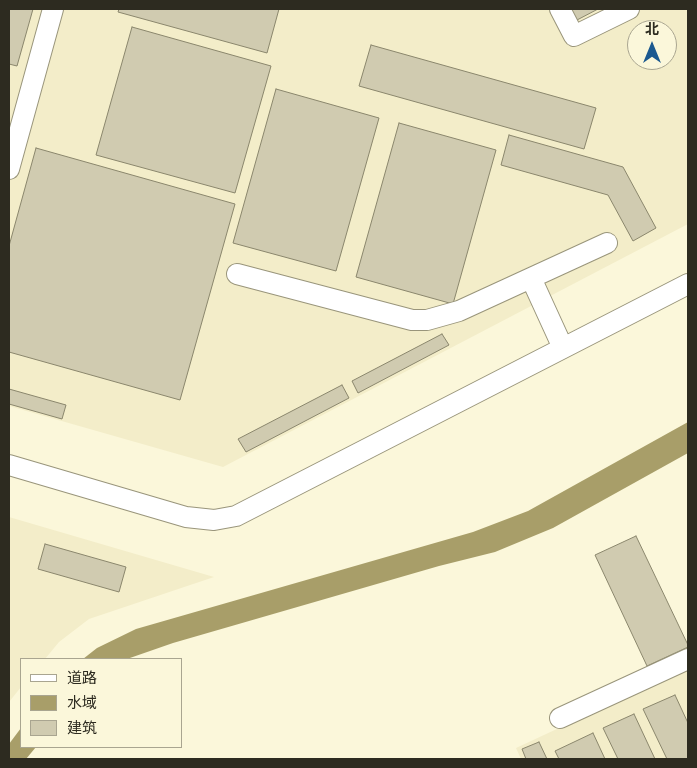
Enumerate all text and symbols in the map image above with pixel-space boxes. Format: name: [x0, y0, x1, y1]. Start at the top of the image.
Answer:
north arrow: [627, 20, 677, 70]
text: 北: [645, 22, 659, 39]
legend: [20, 658, 182, 748]
text: 道路: [67, 670, 97, 689]
text: 水域: [67, 695, 97, 714]
text: 建筑: [67, 720, 97, 739]

